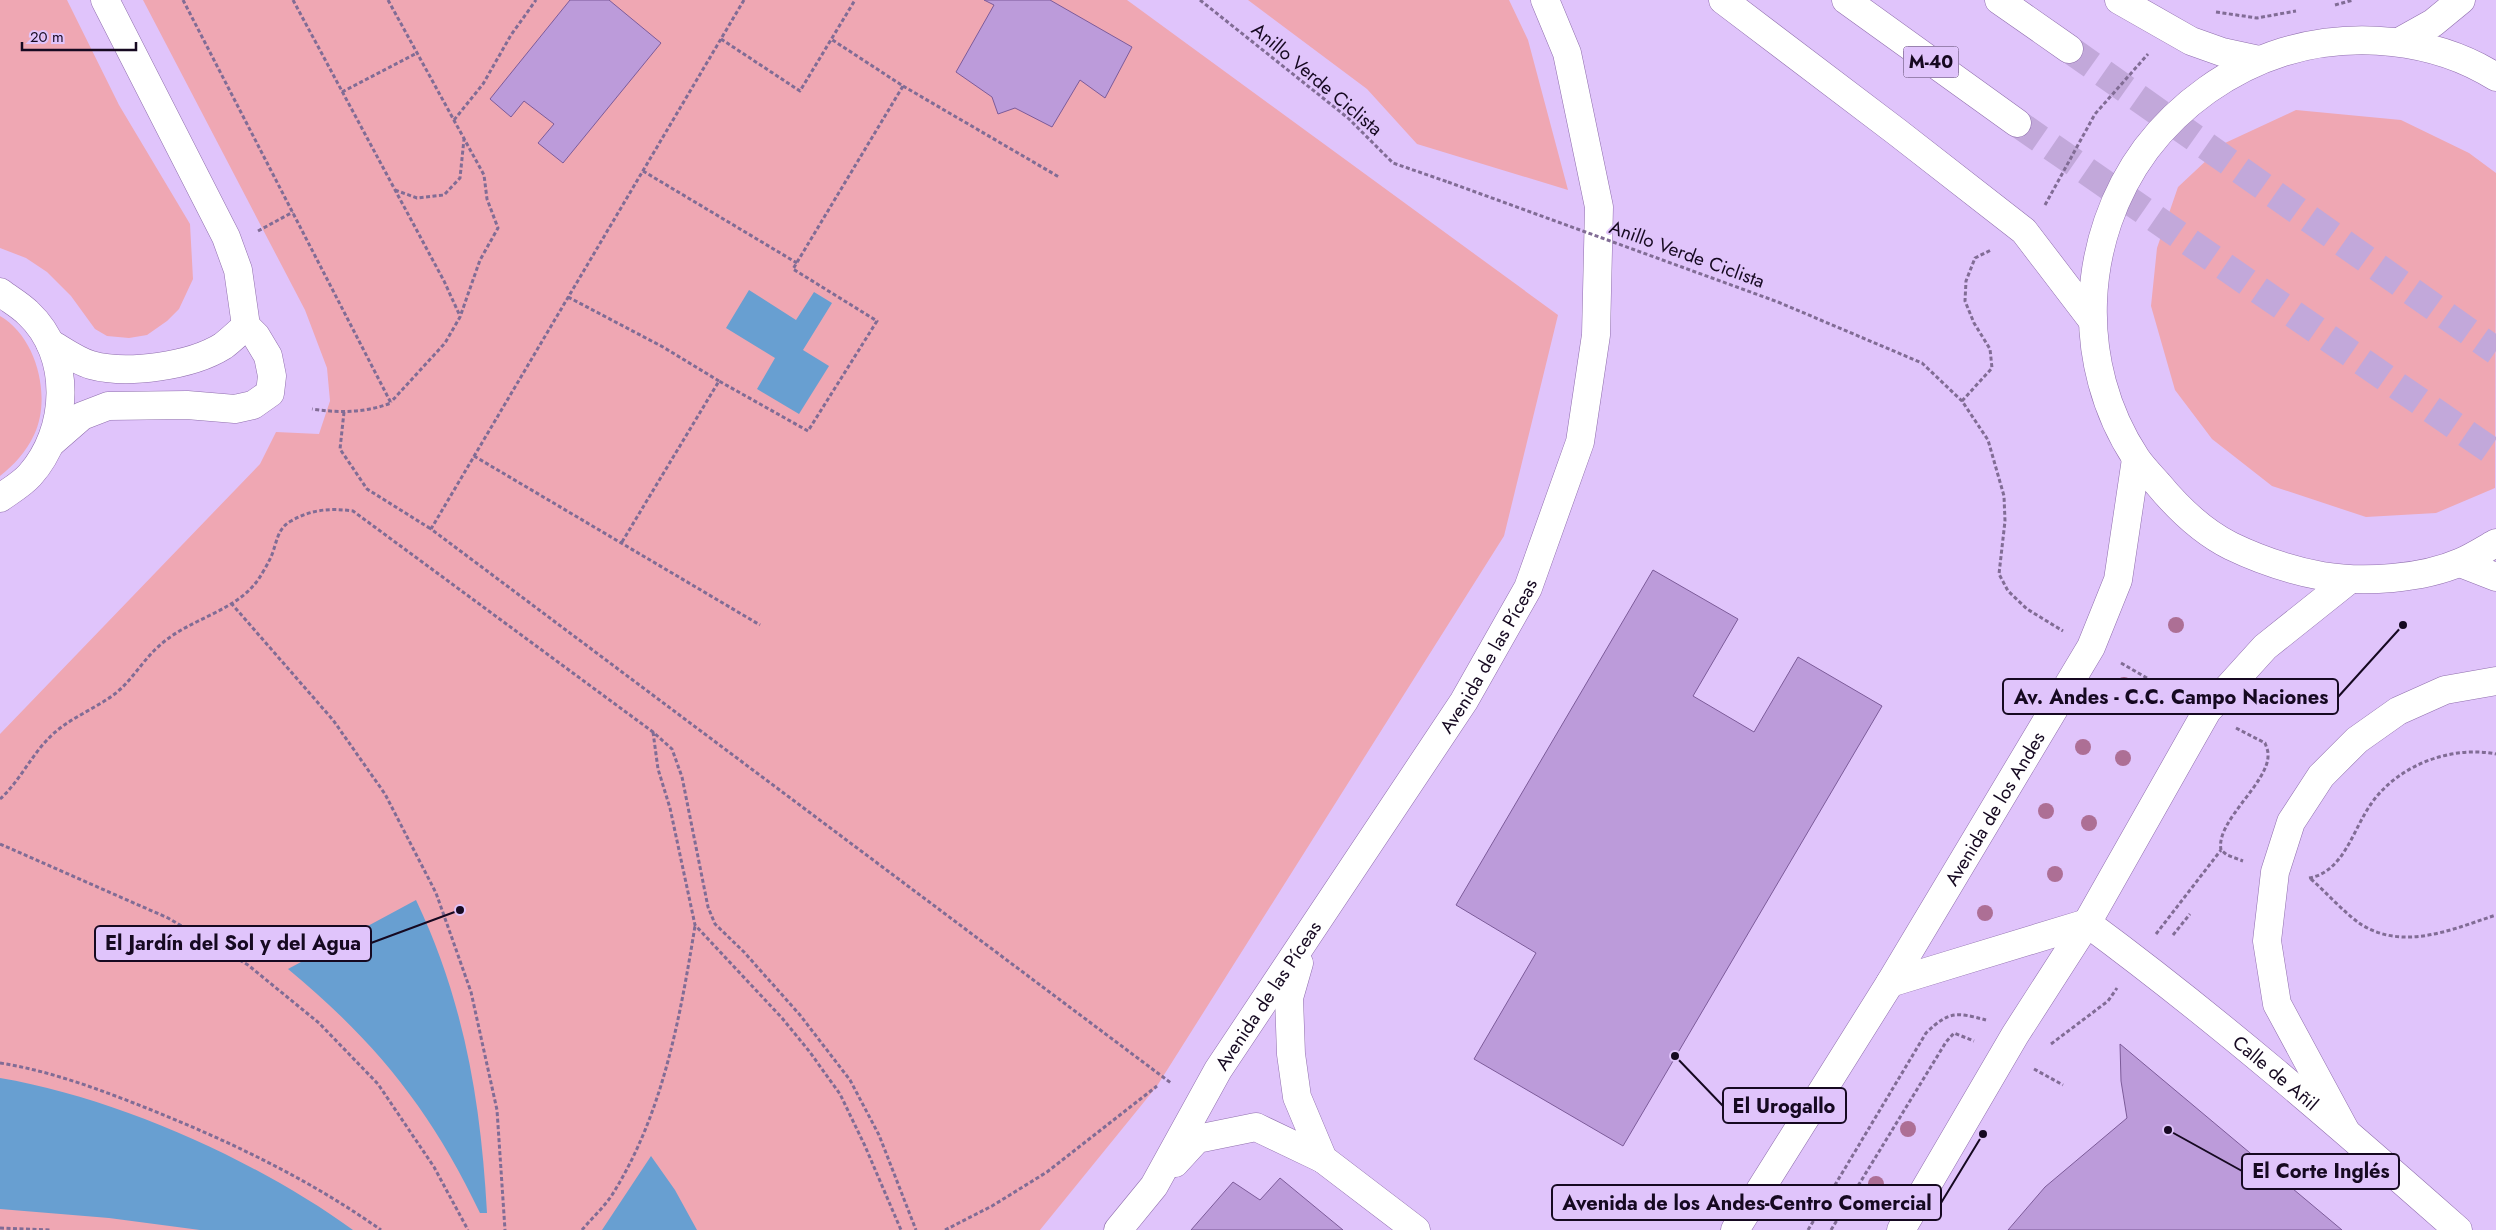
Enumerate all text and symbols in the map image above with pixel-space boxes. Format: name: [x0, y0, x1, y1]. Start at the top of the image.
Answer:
street label: Anillo Verde Ciclista: [1246, 16, 1388, 142]
scale bar: [22, 20, 136, 52]
text: 20 m: [30, 26, 64, 48]
road number: M-40: [1904, 46, 1958, 78]
street label: Anillo Verde Ciclista: [1606, 213, 1768, 295]
street label: Avenida de las Píceas: [1433, 575, 1544, 738]
callout: Av. Andes - C.C. Campo Naciones: [2003, 679, 2338, 714]
text: Av. Andes - C.C. Campo Naciones: [2013, 683, 2328, 712]
street label: Avenida de los Andes: [1938, 726, 2051, 891]
street label: Avenida de las Píceas: [1208, 915, 1328, 1075]
callout: El Jardín del Sol y del Agua: [95, 926, 371, 961]
text: El Jardín del Sol y del Agua: [105, 929, 361, 958]
street label: Calle de Añil: [2227, 1029, 2325, 1117]
callout: El Urogallo: [1723, 1088, 1846, 1123]
text: El Urogallo: [1733, 1092, 1836, 1121]
callout: El Corte Inglés: [2242, 1154, 2399, 1189]
text: El Corte Inglés: [2252, 1157, 2390, 1186]
callout: Avenida de los Andes-Centro Comercial: [1552, 1185, 1941, 1220]
text: Avenida de los Andes-Centro Comercial: [1561, 1189, 1932, 1218]

